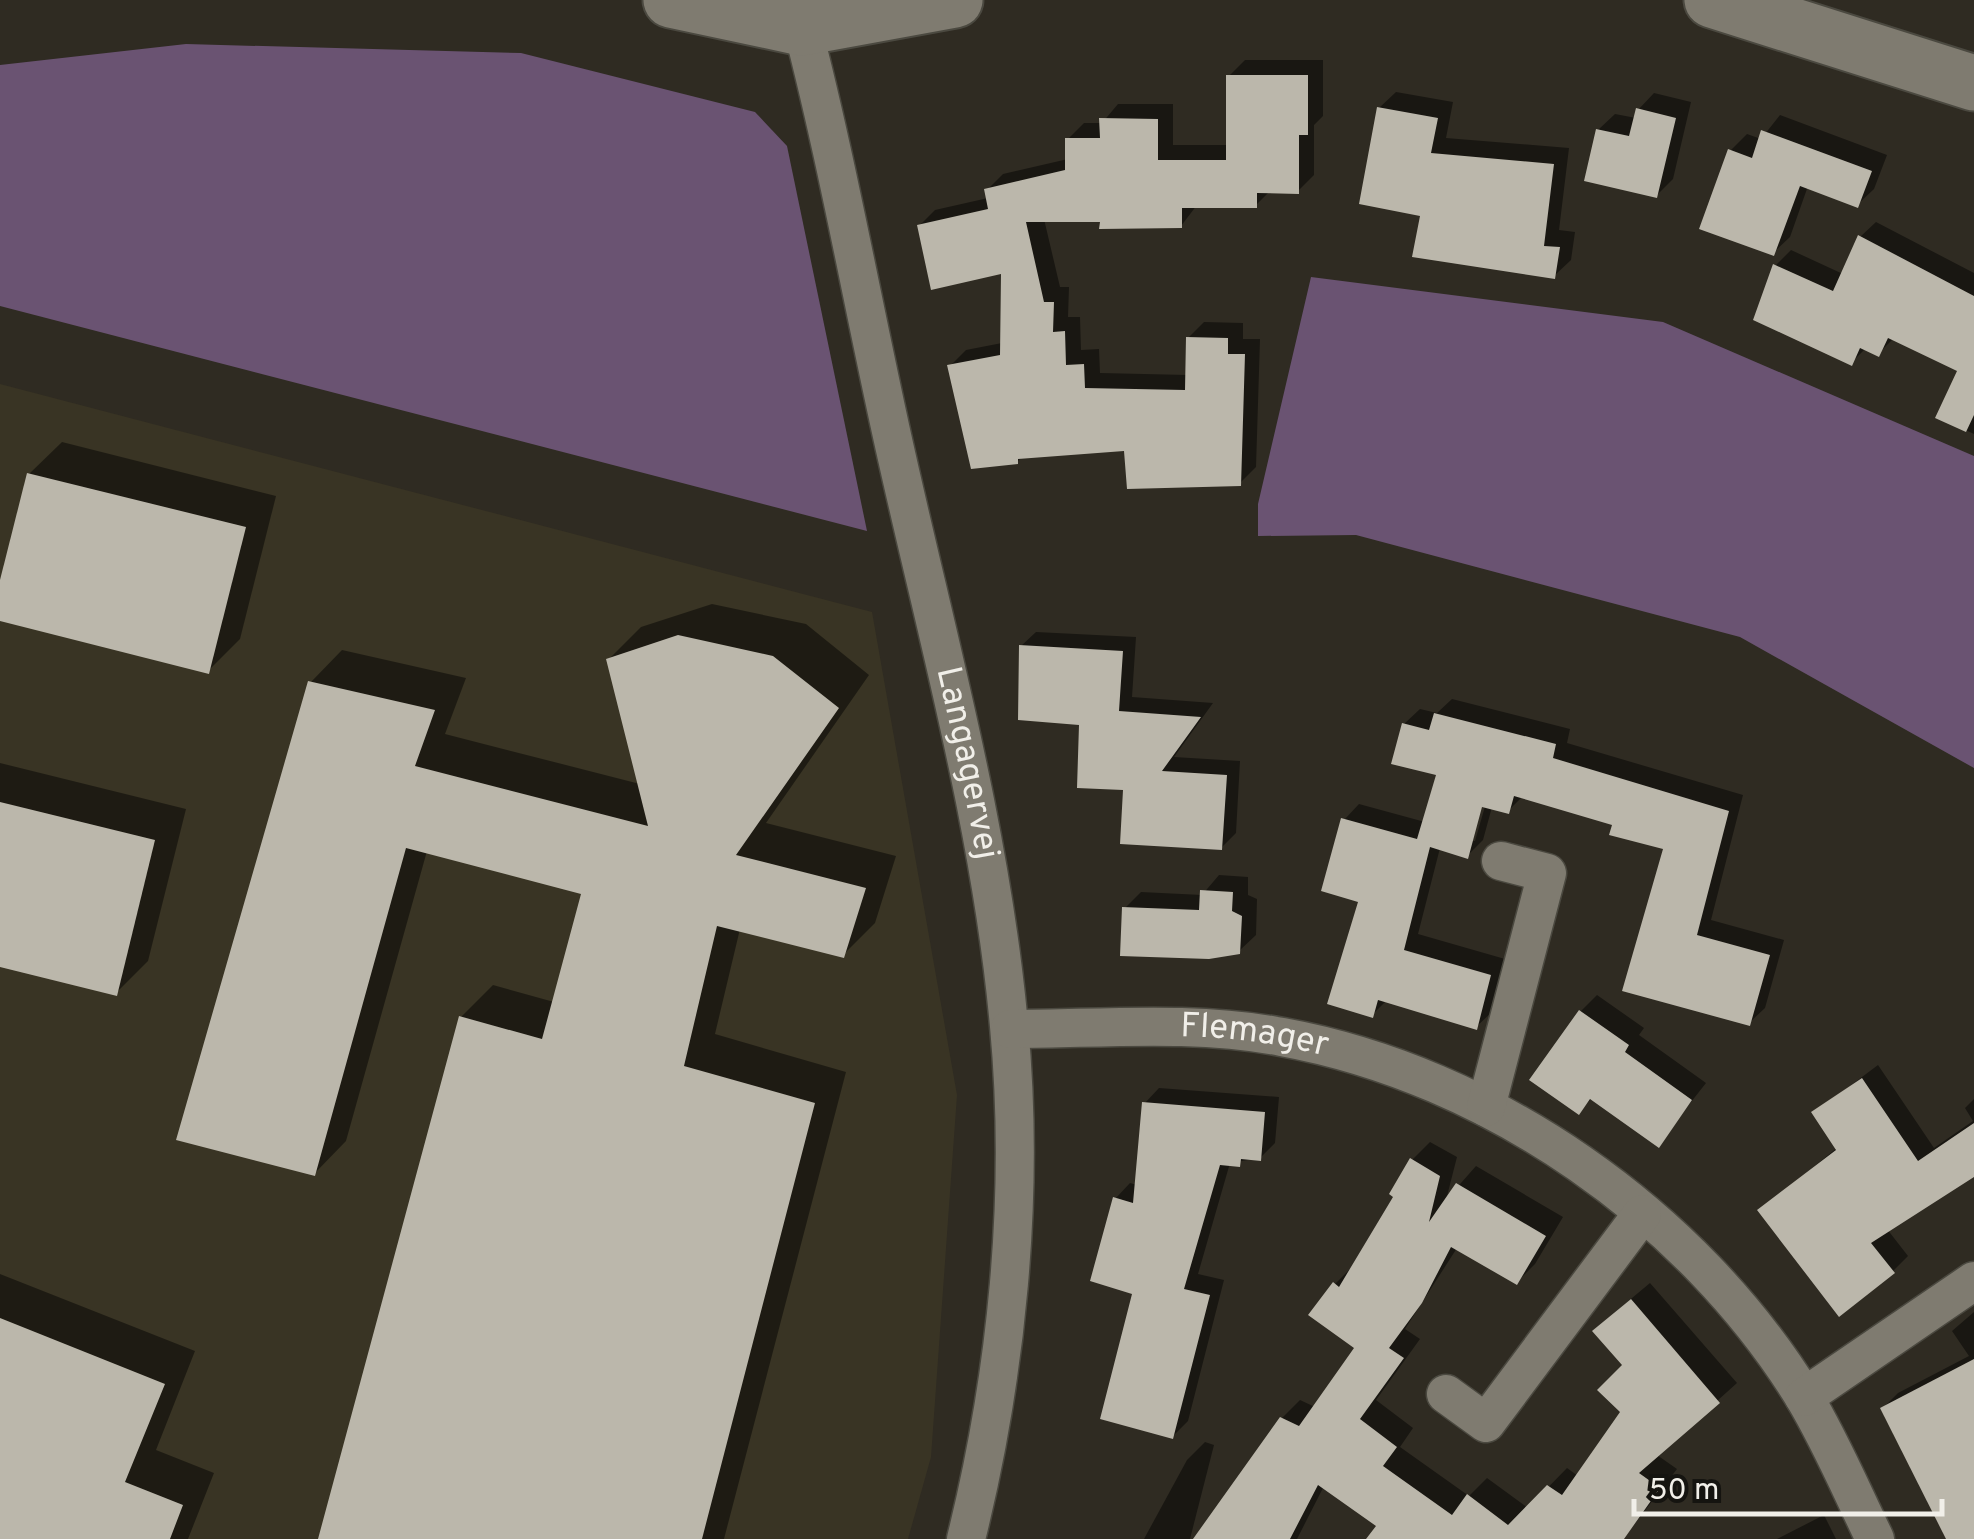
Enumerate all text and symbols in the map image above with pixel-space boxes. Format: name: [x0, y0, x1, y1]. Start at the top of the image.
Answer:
street label: Langagervej: [925, 663, 1008, 863]
street label: Flemager: [1180, 1005, 1333, 1068]
scale bar: [1634, 1454, 1942, 1516]
text: 50 m: [1649, 1473, 1719, 1510]

